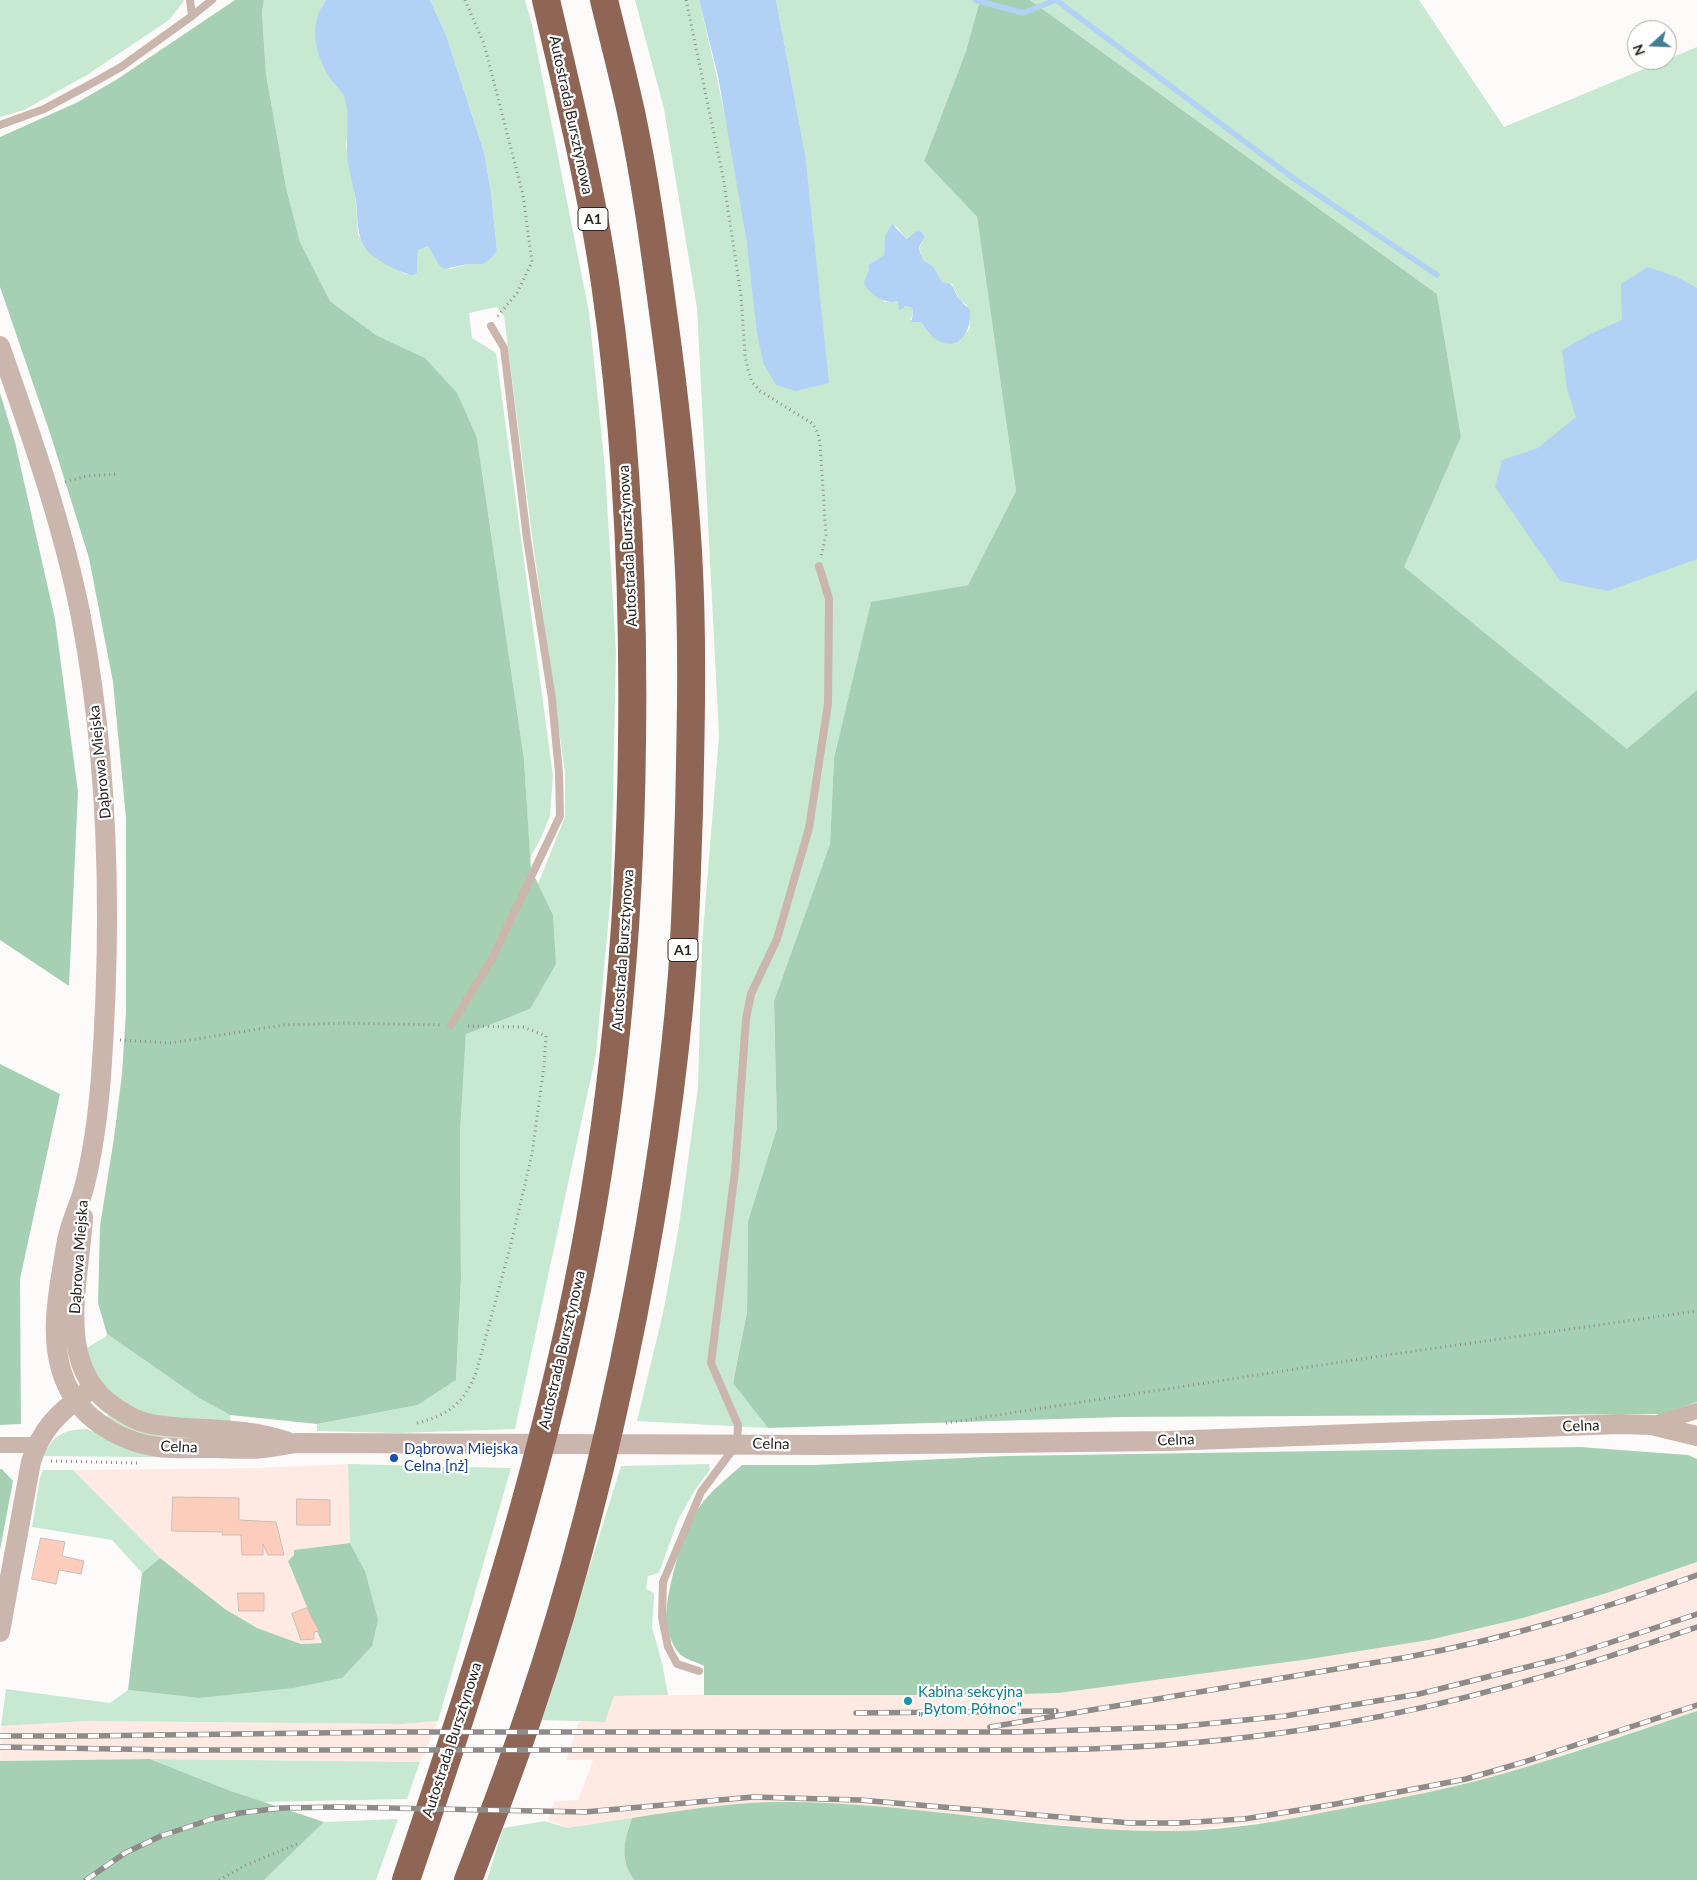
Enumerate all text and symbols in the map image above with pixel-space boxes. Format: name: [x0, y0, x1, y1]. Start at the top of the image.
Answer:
north arrow: [1627, 20, 1677, 70]
street label: Autostrada Bursztynowa: [545, 34, 597, 196]
text: N: [1629, 42, 1648, 58]
road number: A1: [578, 208, 608, 230]
street label: Autostrada Bursztynowa: [615, 465, 641, 627]
street label: Dąbrowa Miejska: [85, 704, 115, 820]
street label: Autostrada Bursztynowa: [608, 868, 638, 1032]
road number: A1: [668, 938, 698, 962]
street label: Dąbrowa Miejska: [66, 1199, 92, 1315]
street label: Autostrada Bursztynowa: [535, 1269, 589, 1431]
street label: Celna: [1562, 1416, 1600, 1436]
street label: Celna: [1157, 1430, 1195, 1450]
street label: Celna: [752, 1435, 790, 1453]
street label: Celna: [160, 1437, 198, 1457]
place label: Dąbrowa Miejska Celna [nż]: [404, 1440, 518, 1475]
marker: Dąbrowa Miejska Celna [nż]: [388, 1452, 400, 1464]
street label: Autostrada Bursztynowa: [418, 1660, 486, 1820]
place label: Kabina sekcyjna „Bytom Północ”: [918, 1683, 1023, 1718]
marker: Kabina sekcyjna „Bytom Północ”: [902, 1695, 914, 1707]

